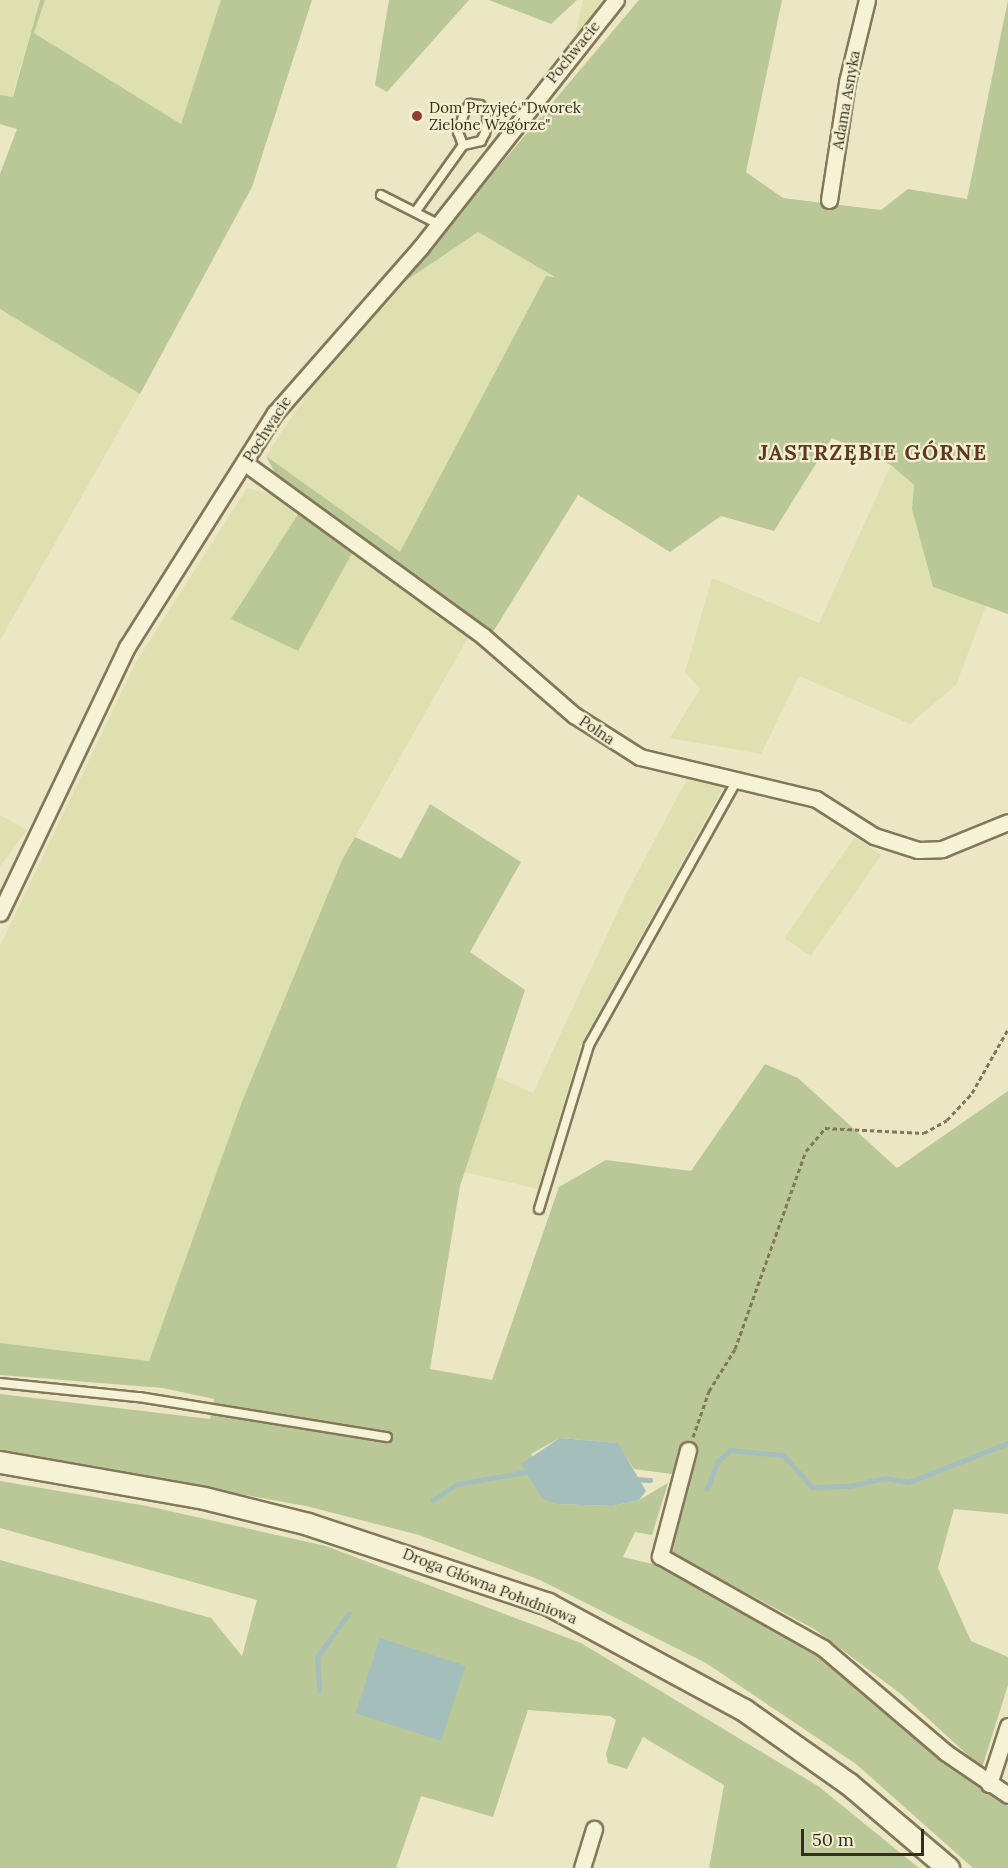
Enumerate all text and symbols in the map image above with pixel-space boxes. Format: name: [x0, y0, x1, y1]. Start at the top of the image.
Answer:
street label: Pochwacie: [543, 17, 603, 87]
street label: Adama Asnyka: [828, 49, 864, 151]
place label: Dom Przyjęć "Dworek Zielone Wzgórze": [429, 98, 581, 133]
marker: Dom Przyjęć "Dworek Zielone Wzgórze": [410, 109, 424, 123]
street label: Pochwacie: [239, 393, 295, 465]
district label: JASTRZĘBIE GÓRNE: [758, 440, 988, 466]
street label: Polna: [576, 712, 618, 748]
street label: Droga Główna Południowa: [400, 1544, 580, 1628]
scale bar: [804, 1817, 927, 1855]
text: 50 m: [812, 1828, 854, 1851]

